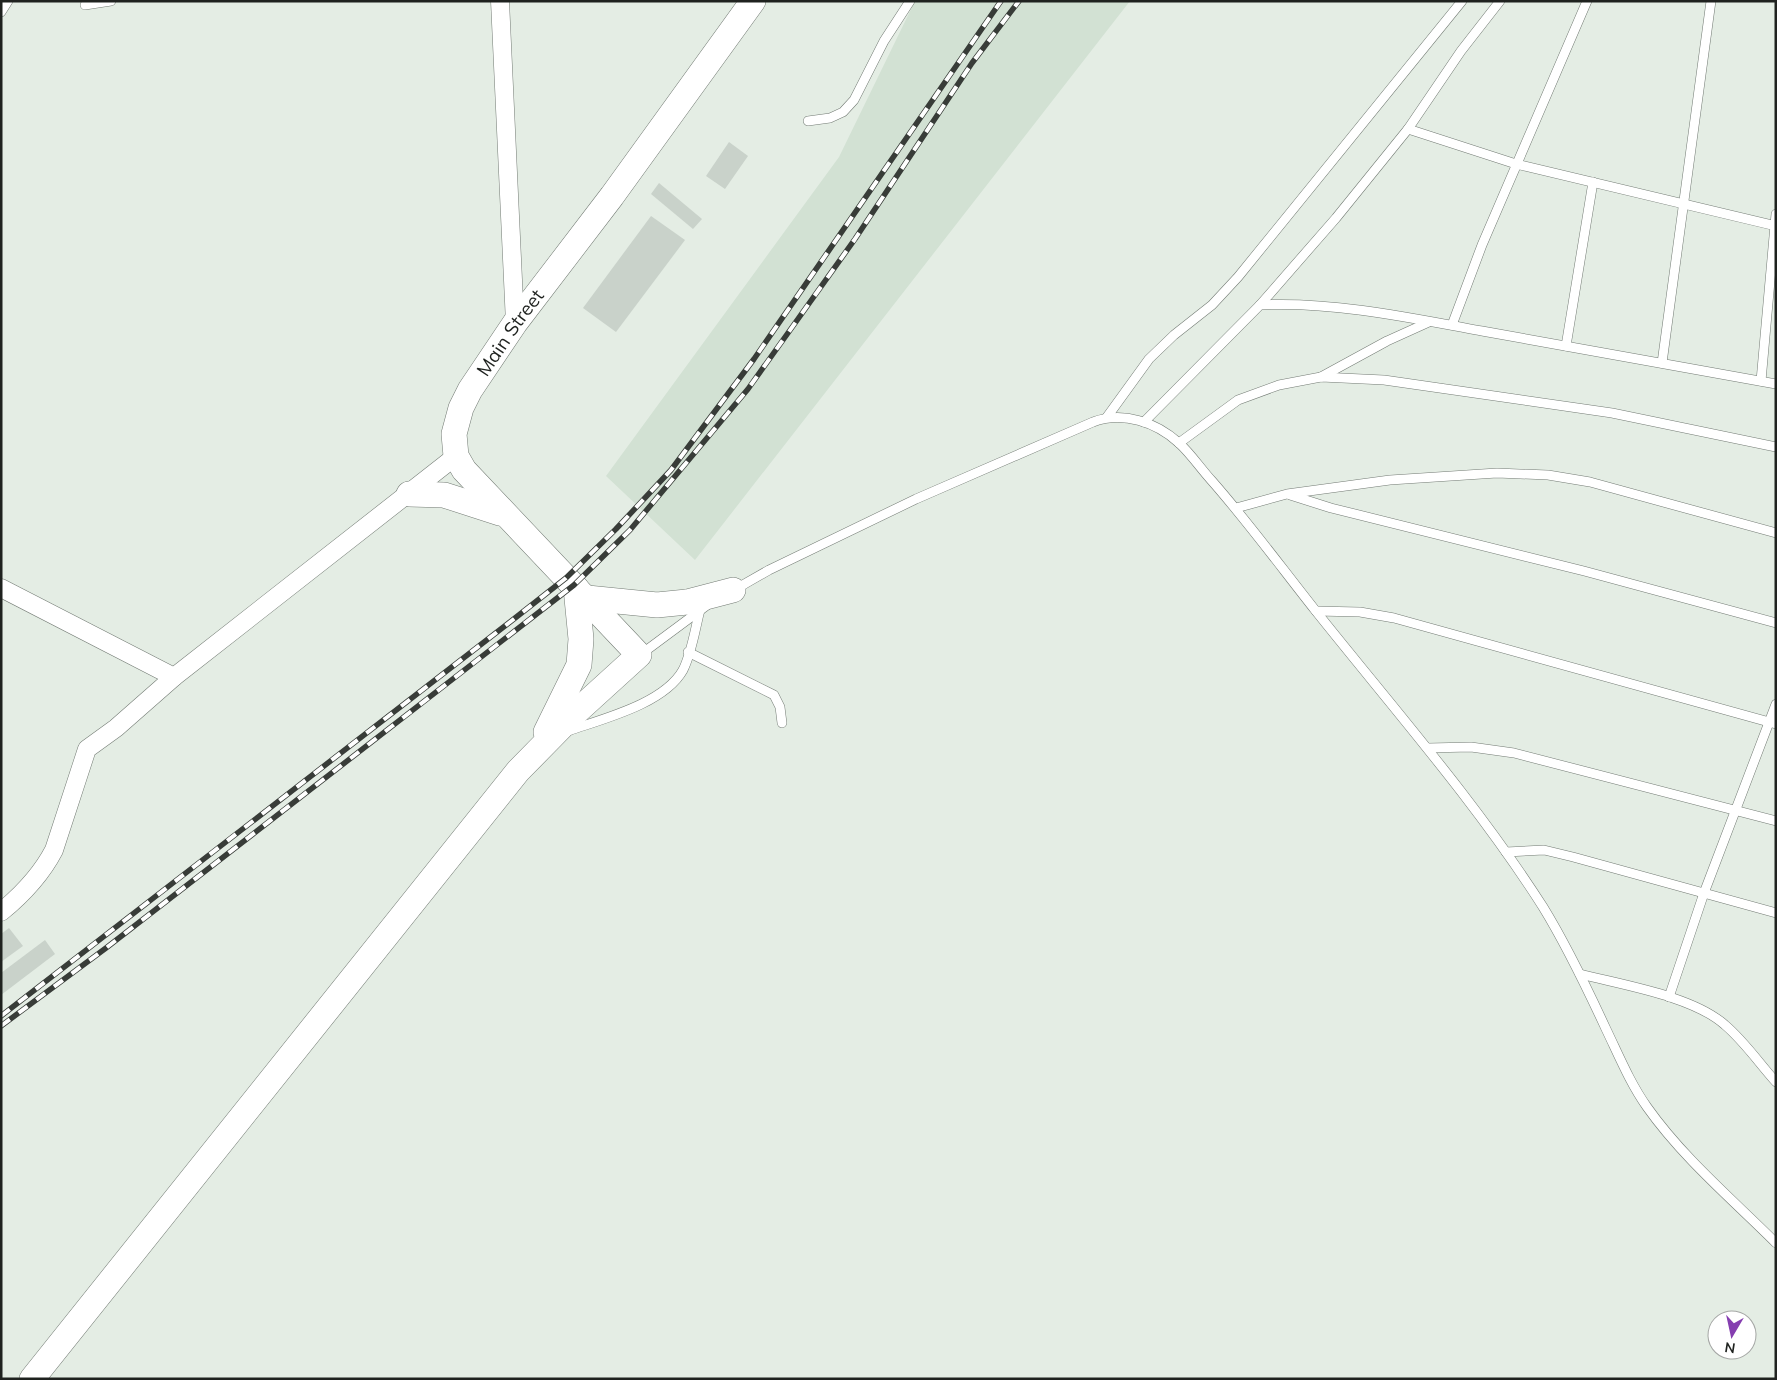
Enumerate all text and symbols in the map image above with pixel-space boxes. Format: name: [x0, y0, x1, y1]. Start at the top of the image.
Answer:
street label: Main Street: [471, 284, 549, 380]
north arrow: [1707, 1310, 1757, 1360]
text: N: [1723, 1338, 1737, 1358]

